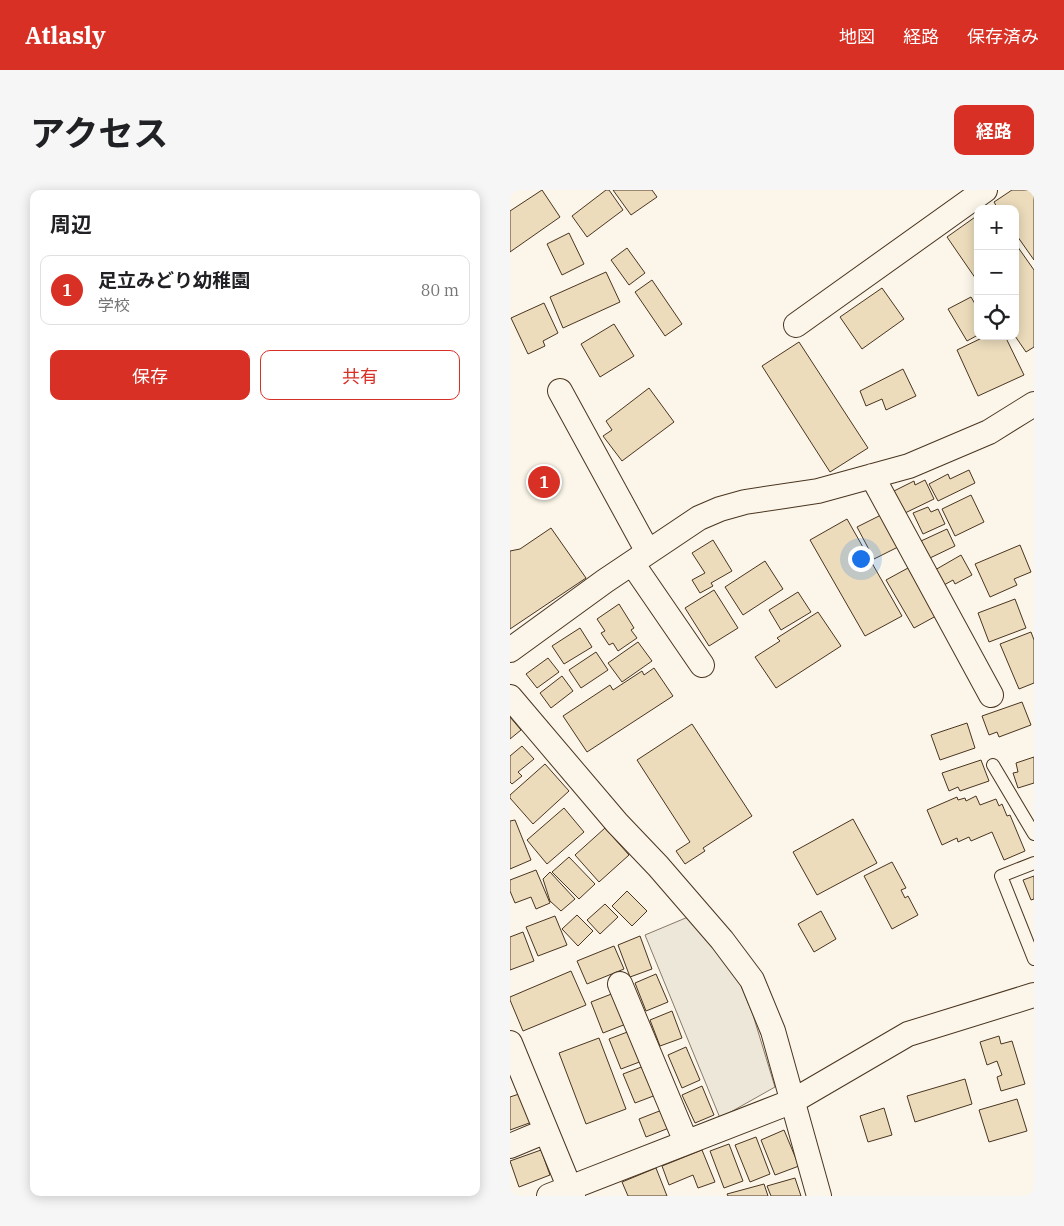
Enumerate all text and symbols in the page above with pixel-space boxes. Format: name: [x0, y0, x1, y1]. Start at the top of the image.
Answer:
text: Atlasly: [25, 19, 106, 51]
text: 地図: [839, 25, 875, 48]
text: 経路: [903, 25, 939, 48]
text: 保存済み: [967, 25, 1039, 48]
button: 経路: [954, 105, 1034, 155]
text: アクセス: [30, 110, 168, 156]
map controls: [974, 205, 1019, 340]
button: +: [974, 205, 1019, 250]
text: 周辺: [50, 210, 92, 238]
button: −: [974, 250, 1019, 295]
text: 足立みどり幼稚園: [98, 268, 250, 292]
text: 1: [62, 280, 72, 300]
text: 80 m: [421, 280, 459, 300]
text: 学校: [98, 295, 130, 315]
button: locate: [974, 295, 1019, 340]
button: 保存: [50, 350, 250, 400]
button: 共有: [260, 350, 460, 400]
pin: 1: [528, 463, 560, 501]
your location: [848, 546, 874, 572]

